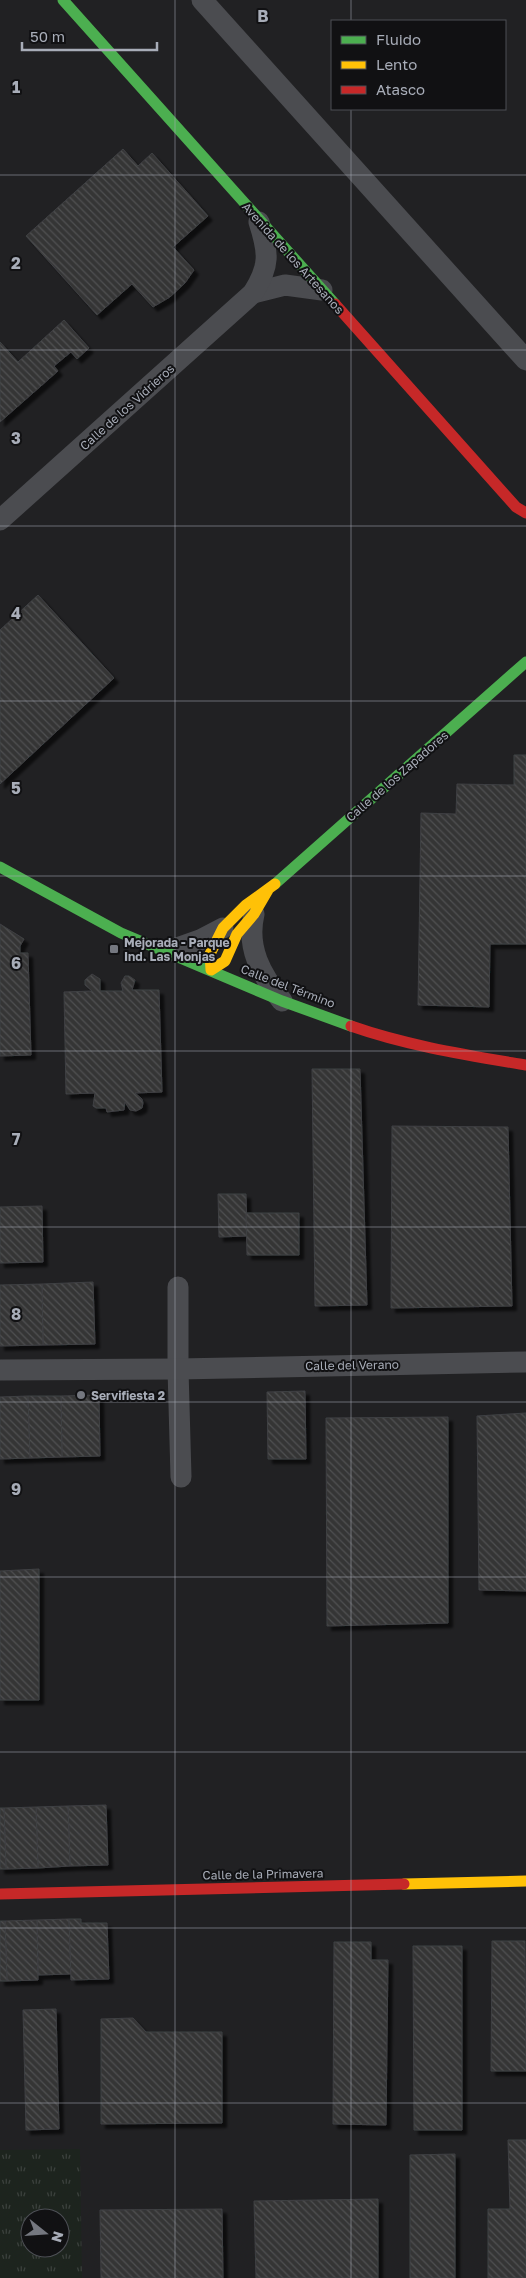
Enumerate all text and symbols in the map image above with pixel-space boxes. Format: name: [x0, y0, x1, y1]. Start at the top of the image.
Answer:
text: B: [257, 6, 269, 26]
scale bar: [22, 20, 158, 52]
legend: [331, 20, 506, 110]
text: 50 m: [30, 27, 65, 45]
text: Fluido: [376, 30, 421, 48]
text: Lento: [376, 55, 417, 73]
text: 1: [12, 77, 20, 97]
text: Atasco: [376, 80, 425, 98]
street label: Avenida de los Artesanos: [239, 199, 347, 317]
text: 2: [11, 253, 21, 273]
street label: Calle de los Vidrieros: [77, 361, 177, 453]
text: 3: [11, 428, 21, 448]
text: 4: [11, 603, 21, 623]
street label: Calle de los Zapadores: [343, 727, 451, 825]
text: 5: [11, 778, 21, 798]
place label: Mejorada - Parque Ind. Las Monjas: [124, 935, 230, 964]
marker: Mejorada - Parque Ind. Las Monjas: [108, 943, 120, 955]
text: 6: [11, 953, 21, 973]
street label: Calle del Término: [239, 961, 337, 1011]
text: 7: [12, 1129, 21, 1149]
text: 8: [11, 1304, 21, 1324]
street label: Calle del Verano: [305, 1357, 399, 1373]
place label: Servifiesta 2: [91, 1388, 165, 1403]
marker: Servifiesta 2: [75, 1389, 87, 1401]
text: 9: [11, 1479, 21, 1499]
street label: Calle de la Primavera: [202, 1865, 324, 1883]
north arrow: [20, 2208, 70, 2258]
text: N: [48, 2229, 68, 2245]

